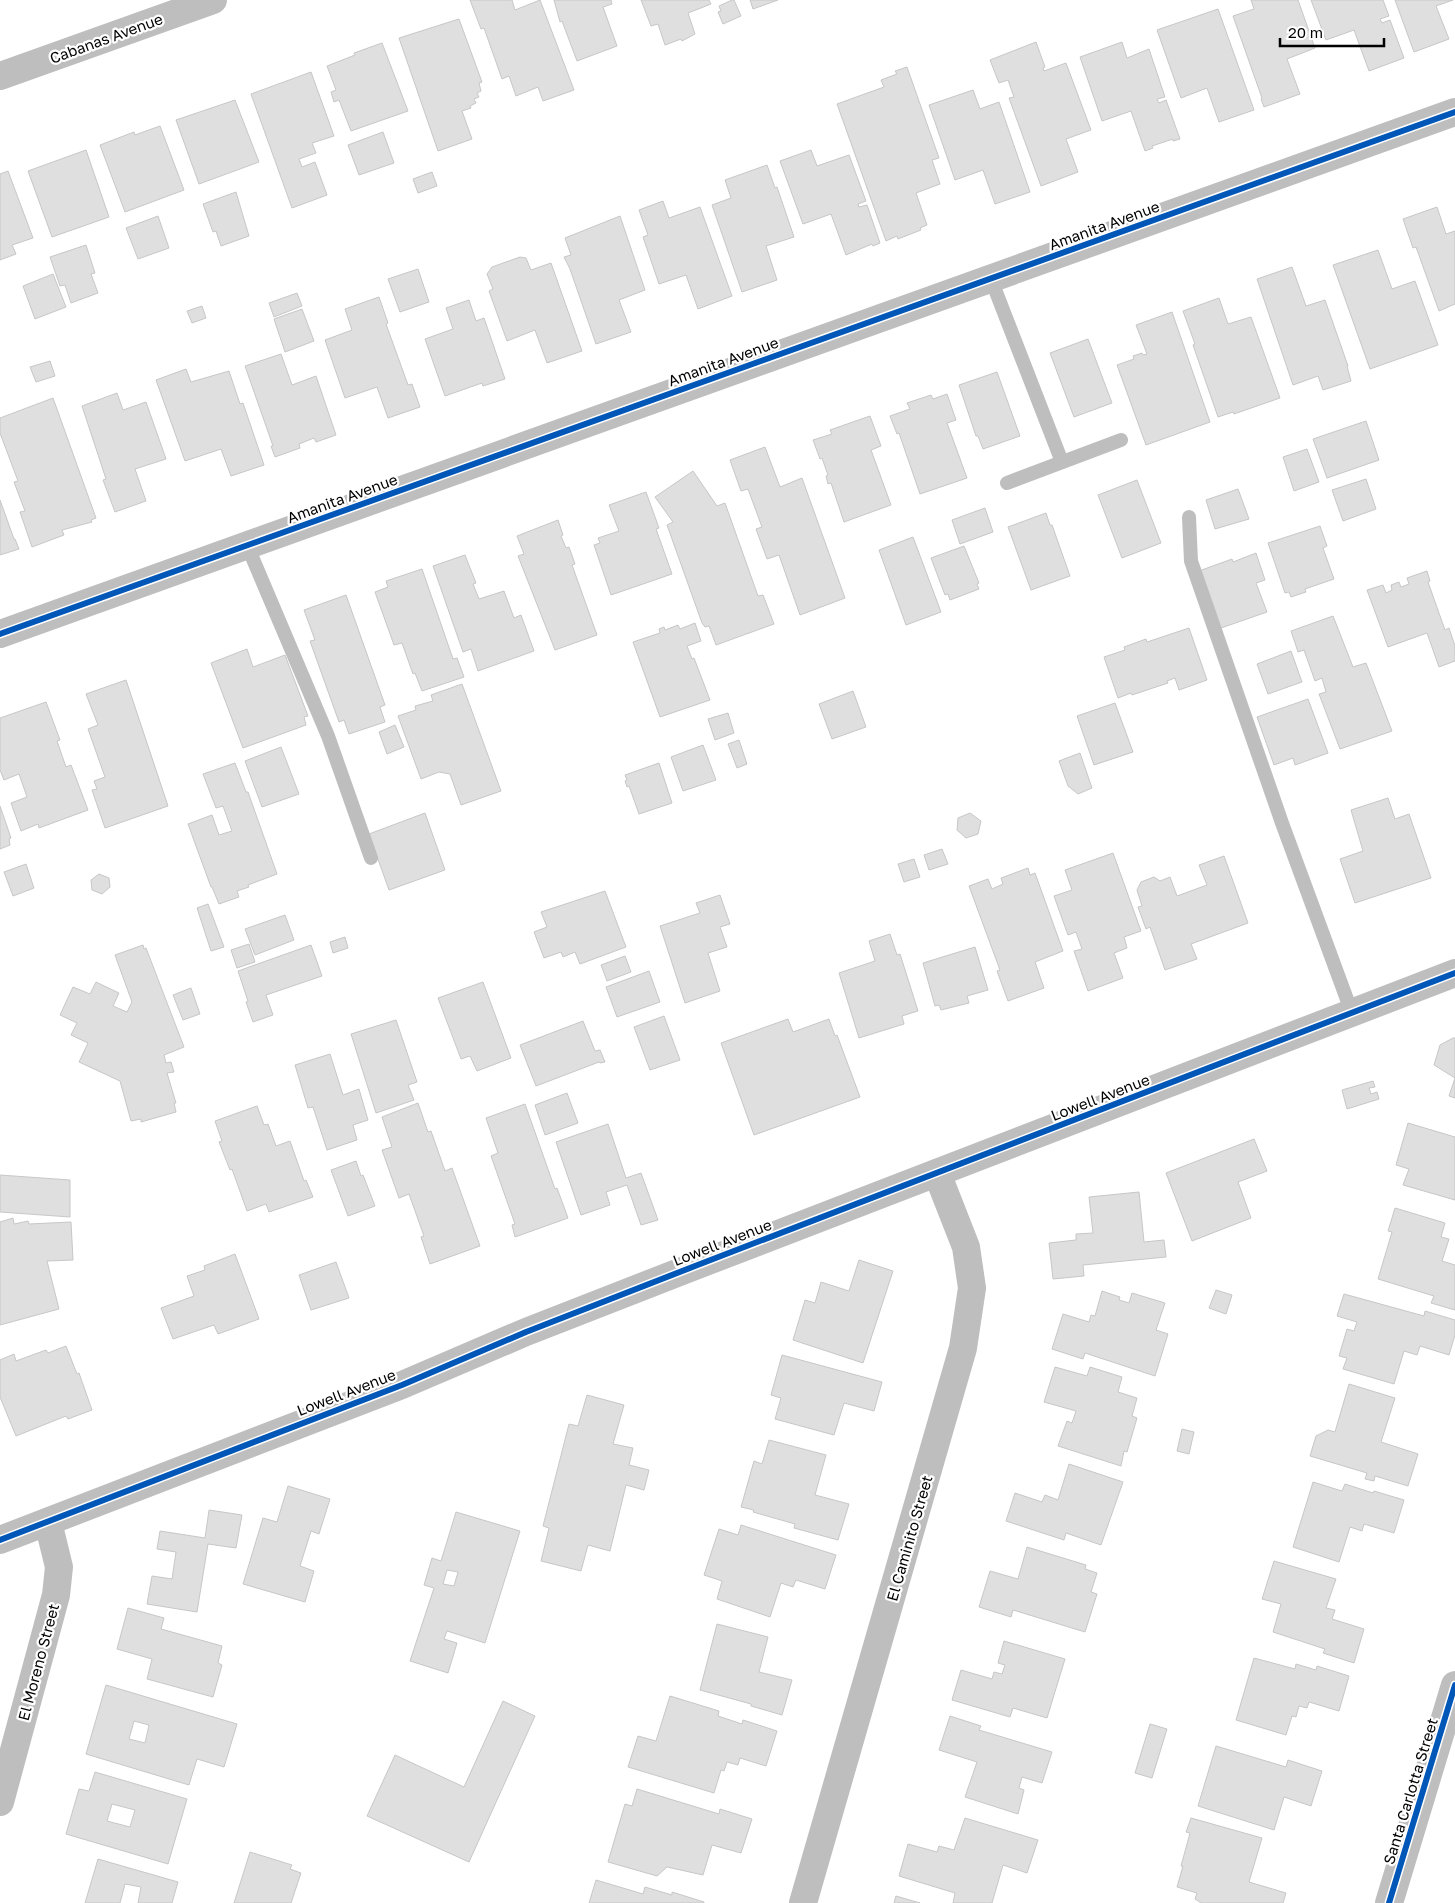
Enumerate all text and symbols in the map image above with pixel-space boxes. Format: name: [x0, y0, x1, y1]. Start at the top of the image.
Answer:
street label: Cabanas Avenue: [47, 9, 165, 67]
scale bar: [1280, 15, 1384, 47]
text: 20 m: [1288, 23, 1323, 41]
street label: Amanita Avenue: [1046, 197, 1162, 253]
street label: Amanita Avenue: [665, 333, 781, 389]
street label: Amanita Avenue: [284, 470, 400, 526]
street label: Lowell Avenue: [1048, 1070, 1152, 1124]
street label: Lowell Avenue: [670, 1215, 774, 1269]
street label: Lowell Avenue: [294, 1365, 398, 1419]
street label: El Caminito Street: [882, 1473, 936, 1603]
street label: El Moreno Street: [14, 1602, 62, 1722]
street label: Santa Carlotta Street: [1379, 1716, 1441, 1866]

